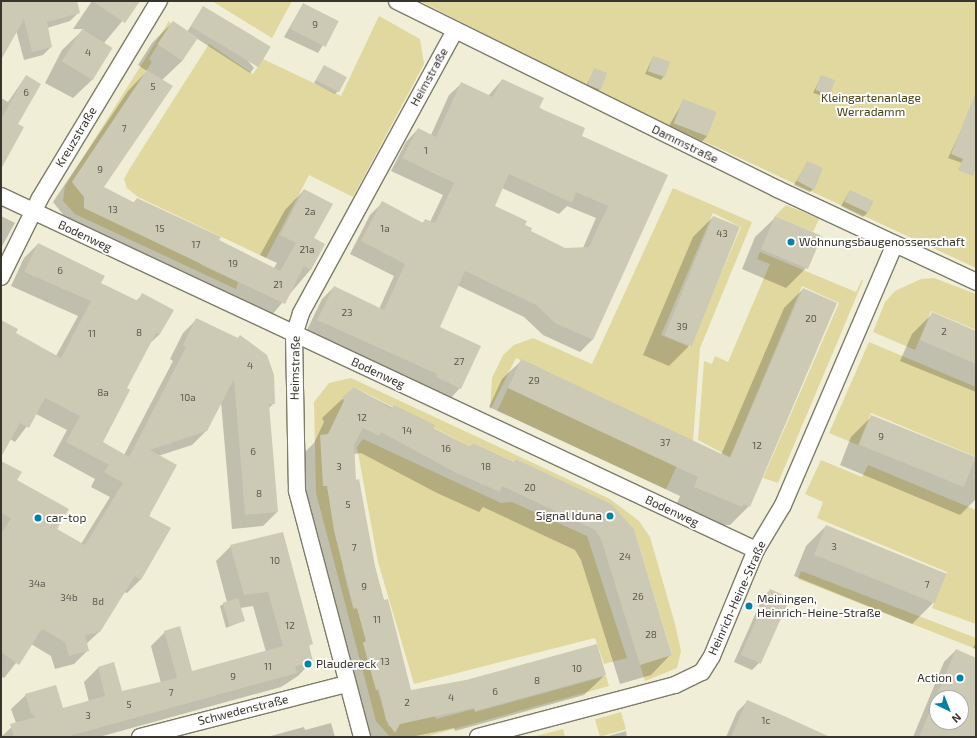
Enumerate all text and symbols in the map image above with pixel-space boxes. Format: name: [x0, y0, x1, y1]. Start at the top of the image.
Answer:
house number: 9: [312, 19, 318, 31]
street label: Heimstraße: [407, 45, 451, 109]
house number: 4: [85, 47, 91, 59]
house number: 5: [150, 81, 156, 93]
house number: 6: [23, 87, 29, 99]
park label: Kleingartenanlage Werradamm: [821, 91, 921, 119]
street label: Kreuzstraße: [52, 104, 100, 170]
street label: Dammstraße: [649, 122, 721, 166]
house number: 7: [121, 123, 127, 135]
house number: 1: [424, 145, 428, 157]
house number: 9: [97, 164, 103, 176]
house number: 13: [108, 204, 118, 216]
house number: 2a: [304, 206, 316, 218]
street label: Bodenweg: [56, 217, 114, 255]
house number: 15: [155, 223, 165, 235]
house number: 1a: [380, 223, 390, 235]
house number: 43: [716, 228, 728, 240]
place label: Wohnungsbaugenossenschaft: [799, 235, 965, 249]
marker: Wohnungsbaugenossenschaft: [786, 237, 796, 247]
house number: 17: [191, 239, 201, 251]
house number: 21a: [299, 244, 315, 256]
house number: 19: [228, 258, 238, 270]
house number: 6: [57, 265, 63, 277]
house number: 21: [273, 279, 283, 291]
house number: 23: [341, 307, 353, 319]
house number: 20: [805, 313, 817, 325]
house number: 39: [676, 321, 688, 333]
house number: 2: [941, 326, 947, 338]
house number: 8: [136, 327, 142, 339]
house number: 11: [88, 328, 96, 340]
street label: Heimstraße: [287, 336, 303, 400]
street label: Bodenweg: [349, 354, 407, 392]
house number: 27: [454, 356, 464, 368]
house number: 4: [247, 360, 253, 372]
house number: 29: [528, 375, 540, 387]
house number: 8a: [97, 387, 109, 399]
house number: 10a: [180, 392, 196, 404]
house number: 12: [357, 412, 367, 424]
house number: 14: [402, 425, 412, 437]
house number: 9: [878, 431, 884, 443]
house number: 37: [660, 437, 670, 449]
house number: 12: [752, 440, 762, 452]
house number: 16: [441, 443, 451, 455]
house number: 6: [250, 446, 256, 458]
house number: 3: [336, 461, 342, 473]
house number: 18: [481, 461, 491, 473]
house number: 20: [524, 482, 536, 494]
house number: 8: [256, 488, 262, 500]
street label: Bodenweg: [643, 492, 701, 530]
house number: 5: [345, 499, 351, 511]
place label: Signal Iduna: [535, 509, 602, 523]
place label: car-top: [46, 511, 86, 525]
marker: Signal Iduna: [605, 511, 615, 521]
marker: car-top: [33, 513, 43, 523]
street label: Heinrich-Heine-Straße: [705, 539, 769, 657]
house number: 3: [831, 541, 837, 553]
house number: 7: [351, 542, 357, 554]
house number: 24: [619, 551, 631, 563]
house number: 10: [270, 555, 280, 567]
house number: 34a: [28, 578, 46, 590]
house number: 7: [924, 579, 930, 591]
house number: 9: [361, 581, 367, 593]
house number: 26: [632, 591, 644, 603]
house number: 34b: [60, 592, 78, 604]
place label: Meiningen, Heinrich-Heine-Straße: [757, 592, 881, 620]
house number: 8d: [92, 596, 104, 608]
marker: Meiningen, Heinrich-Heine-Straße: [744, 601, 754, 611]
house number: 11: [373, 614, 381, 626]
house number: 12: [285, 620, 295, 632]
house number: 28: [645, 629, 657, 641]
house number: 13: [380, 656, 390, 668]
place label: Plaudereck: [316, 657, 376, 671]
marker: Plaudereck: [303, 659, 313, 669]
house number: 11: [264, 661, 272, 673]
house number: 10: [572, 663, 582, 675]
house number: 9: [230, 671, 236, 683]
place label: Action: [917, 671, 952, 685]
marker: Action: [955, 673, 965, 683]
house number: 8: [534, 675, 540, 687]
house number: 6: [492, 686, 498, 698]
house number: 7: [168, 687, 174, 699]
north arrow: [929, 690, 969, 730]
street label: Schwedenstraße: [196, 692, 290, 728]
house number: 4: [448, 692, 454, 704]
house number: 2: [404, 697, 410, 709]
house number: 5: [126, 699, 132, 711]
house number: 3: [85, 710, 91, 722]
text: N: [950, 711, 964, 726]
house number: 1c: [762, 715, 770, 727]

